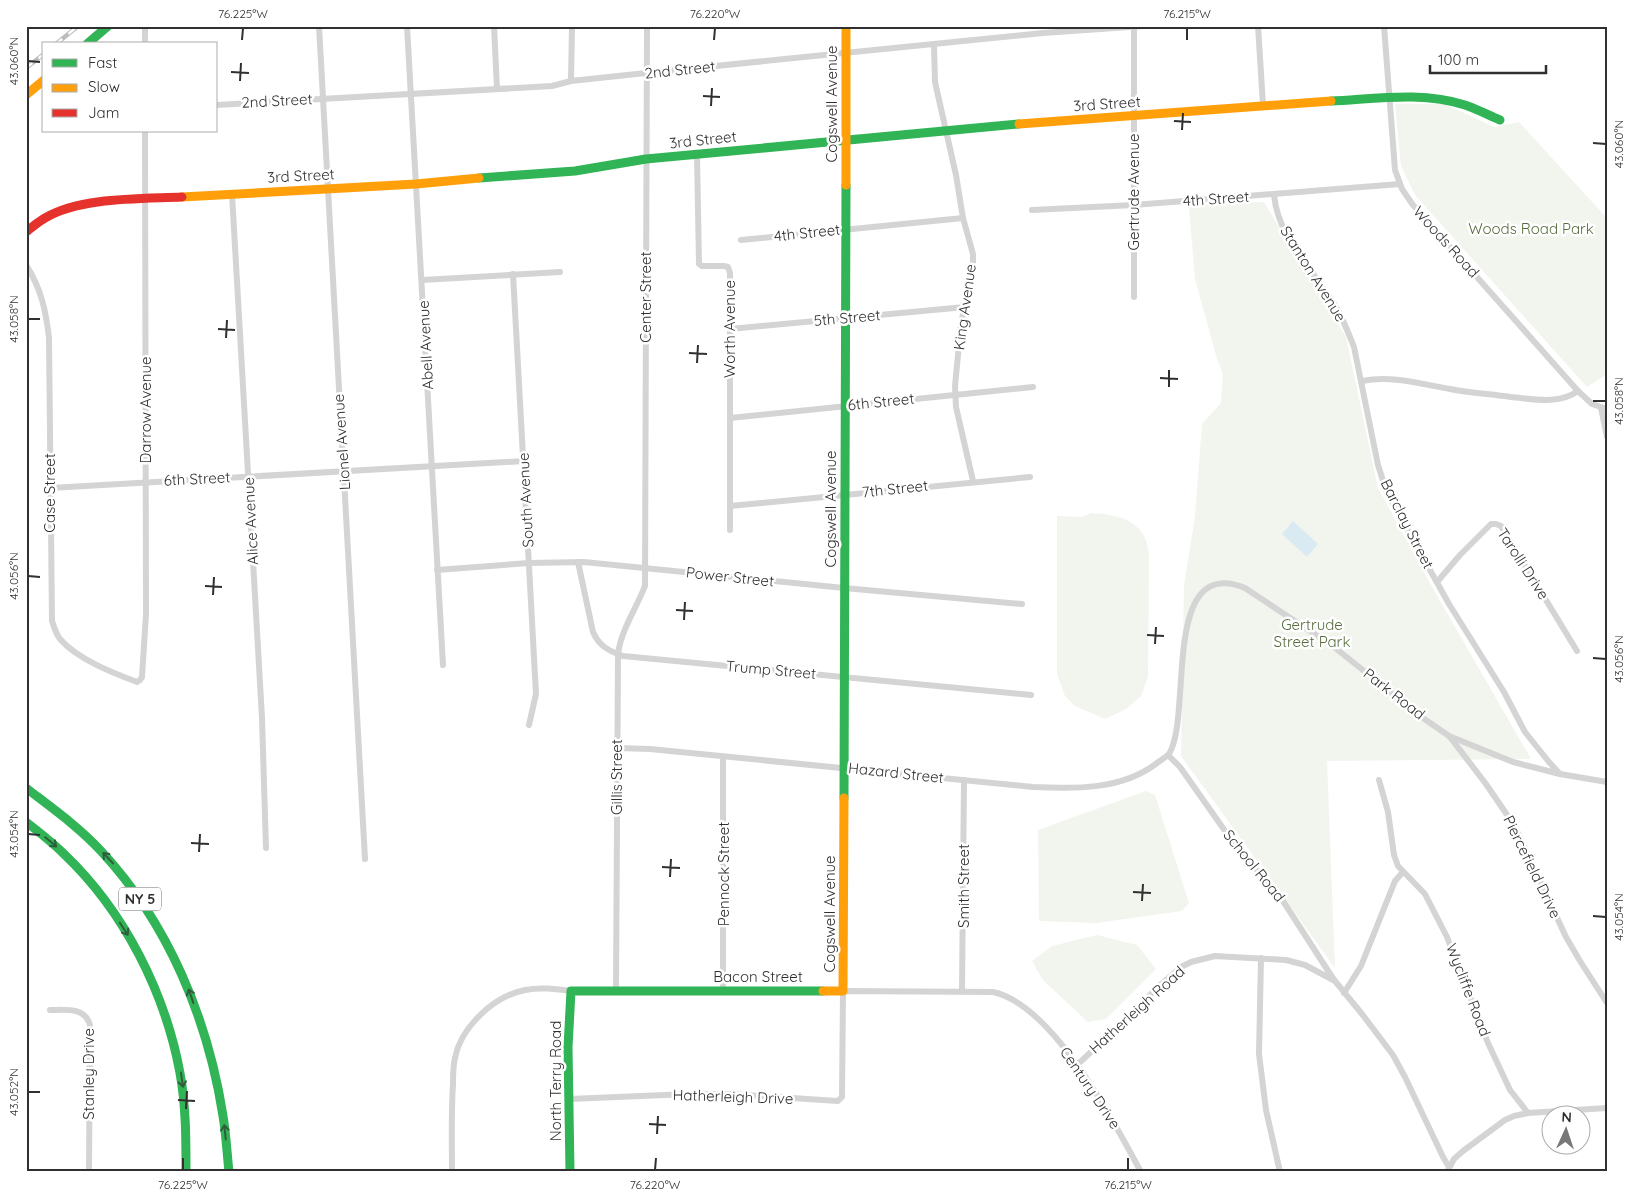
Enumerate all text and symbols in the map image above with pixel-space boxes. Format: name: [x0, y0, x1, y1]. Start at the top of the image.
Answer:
text: 76.225°W: [218, 6, 268, 21]
text: 76.220°W: [690, 6, 741, 21]
text: 76.215°W: [1163, 6, 1211, 21]
text: 43.060°N: [6, 37, 21, 85]
legend: [42, 42, 218, 132]
scale bar: [1430, 42, 1547, 74]
street label: Cogswell Avenue: [822, 45, 841, 163]
text: 100 m: [1438, 50, 1479, 69]
text: Fast: [88, 53, 117, 72]
street label: 2nd Street: [644, 56, 716, 83]
text: Slow: [88, 77, 120, 96]
street label: 2nd Street: [241, 89, 313, 112]
street label: 3rd Street: [1073, 92, 1141, 115]
text: Jam: [88, 103, 119, 122]
text: 43.060°N: [1611, 120, 1626, 168]
street label: 3rd Street: [668, 127, 738, 152]
street label: Gertrude Avenue: [1124, 133, 1143, 251]
street label: 3rd Street: [267, 164, 335, 187]
street label: 4th Street: [1182, 187, 1250, 210]
street label: Woods Road: [1409, 202, 1483, 281]
park label: Woods Road Park: [1468, 219, 1594, 238]
street label: 4th Street: [773, 220, 841, 245]
street label: Stanton Avenue: [1276, 222, 1350, 325]
street label: Center Street: [636, 251, 655, 343]
street label: King Avenue: [949, 263, 980, 351]
street label: Worth Avenue: [720, 280, 739, 378]
text: 43.058°N: [6, 295, 21, 343]
street label: Abell Avenue: [414, 300, 437, 390]
street label: 5th Street: [813, 305, 881, 330]
street label: Darrow Avenue: [136, 357, 155, 463]
text: 43.058°N: [1611, 377, 1626, 425]
street label: 6th Street: [847, 389, 915, 414]
street label: Lionel Avenue: [329, 393, 354, 491]
street label: Cogswell Avenue: [821, 450, 840, 568]
street label: South Avenue: [514, 452, 537, 548]
street label: Case Street: [40, 453, 59, 533]
street label: 6th Street: [163, 467, 231, 490]
street label: 7th Street: [861, 476, 929, 501]
street label: Barclay Street: [1377, 476, 1438, 572]
street label: Alice Avenue: [239, 477, 262, 565]
street label: Tarolli Drive: [1493, 524, 1554, 603]
text: 43.056°N: [6, 552, 21, 600]
street label: Power Street: [685, 562, 775, 591]
park label: Gertrude Street Park: [1274, 615, 1350, 651]
text: 43.056°N: [1611, 635, 1626, 683]
street label: Trump Street: [725, 656, 817, 683]
street label: Park Road: [1360, 664, 1429, 724]
street label: Gillis Street: [607, 739, 626, 815]
street label: Hazard Street: [847, 758, 945, 787]
text: 43.054°N: [6, 810, 21, 858]
street label: Piercefield Drive: [1499, 812, 1566, 921]
street label: Pennock Street: [714, 822, 733, 926]
street label: School Road: [1219, 826, 1289, 906]
one-way arrow: [44, 836, 57, 847]
street label: Smith Street: [954, 844, 973, 928]
one-way arrow: [102, 852, 114, 865]
street label: Cogswell Avenue: [820, 855, 839, 973]
road number: NY 5: [119, 888, 161, 911]
text: 43.054°N: [1611, 893, 1626, 941]
one-way arrow: [120, 922, 130, 936]
street label: Wycliffe Road: [1442, 941, 1495, 1039]
street label: Hatherleigh Road: [1085, 962, 1188, 1057]
street label: Bacon Street: [713, 967, 803, 986]
one-way arrow: [186, 989, 195, 1005]
street label: North Terry Road: [546, 1021, 565, 1141]
street label: Stanley Drive: [79, 1028, 98, 1120]
street label: Century Drive: [1056, 1043, 1125, 1132]
text: 43.052°N: [6, 1068, 21, 1116]
one-way arrow: [177, 1072, 187, 1088]
street label: Hatherleigh Drive: [672, 1085, 794, 1108]
north arrow: [1540, 1106, 1590, 1156]
text: N: [1561, 1108, 1572, 1126]
one-way arrow: [220, 1125, 230, 1141]
text: 76.225°W: [158, 1177, 208, 1192]
text: 76.220°W: [630, 1177, 681, 1192]
text: 76.215°W: [1104, 1177, 1152, 1192]

